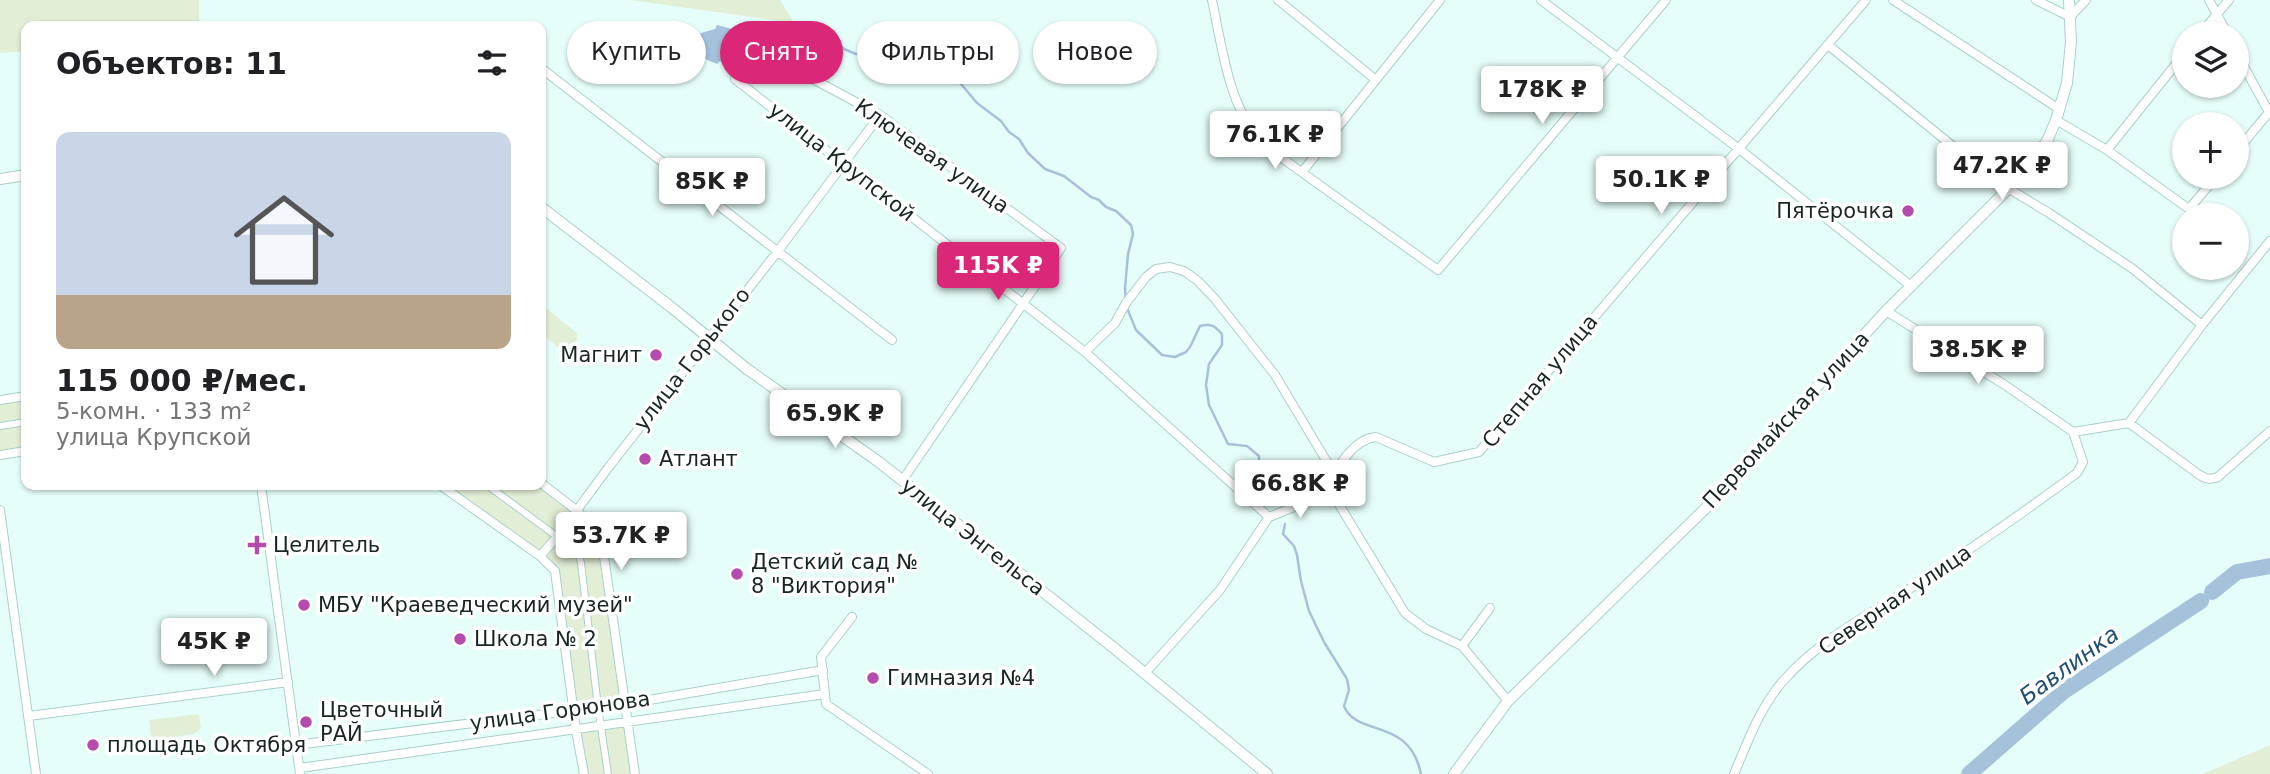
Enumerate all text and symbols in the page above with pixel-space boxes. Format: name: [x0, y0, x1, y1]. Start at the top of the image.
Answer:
chip: Купить: [567, 21, 706, 84]
chip: Снять: [720, 21, 843, 84]
chip: Фильтры: [857, 21, 1019, 84]
chip: Новое: [1033, 21, 1157, 84]
map controls: [2172, 21, 2249, 280]
button: layers: [2172, 21, 2249, 98]
icon: filters: [473, 44, 511, 82]
text: Объектов: 11: [56, 46, 287, 81]
pin: 178K ₽: [1485, 66, 1599, 126]
text: 178K ₽: [1497, 76, 1587, 102]
street label: Ключевая улица: [850, 94, 1014, 218]
street label: улица Крупской: [764, 98, 920, 226]
pin: 76.1K ₽: [1210, 111, 1340, 171]
button: +: [2172, 112, 2249, 189]
text: 76.1K ₽: [1226, 121, 1324, 147]
pin: 47.2K ₽: [1937, 142, 2067, 202]
text: 47.2K ₽: [1953, 152, 2051, 178]
pin: 50.1K ₽: [1596, 156, 1726, 216]
pin: 85K ₽: [663, 158, 761, 218]
text: 50.1K ₽: [1612, 166, 1710, 192]
text: 85K ₽: [675, 168, 749, 194]
icon: home: [221, 177, 347, 303]
place label: Пятёрочка: [1776, 199, 1894, 223]
marker: Пятёрочка: [1900, 203, 1916, 219]
button: −: [2172, 203, 2249, 280]
pin: 115K ₽: [941, 243, 1055, 302]
text: 115K ₽: [953, 252, 1043, 278]
street label: улица Горького: [629, 283, 755, 435]
street label: Степная улица: [1477, 310, 1603, 452]
pin: 38.5K ₽: [1913, 326, 2043, 386]
street label: Первомайская улица: [1698, 327, 1874, 513]
text: 38.5K ₽: [1929, 336, 2027, 362]
place label: Магнит: [560, 343, 642, 367]
marker: Магнит: [648, 347, 664, 363]
text: 115 000 ₽/мес.: [56, 363, 308, 398]
pin: 65.9K ₽: [770, 391, 900, 450]
text: 5-комн. · 133 m²: [56, 398, 251, 424]
text: 65.9K ₽: [786, 400, 884, 426]
text: улица Крупской: [56, 424, 251, 450]
place label: Атлант: [659, 447, 738, 471]
marker: Атлант: [637, 451, 653, 467]
pin: 66.8K ₽: [1235, 461, 1365, 520]
text: 66.8K ₽: [1251, 470, 1349, 496]
street label: улица Энгельса: [896, 473, 1050, 601]
pin: 53.7K ₽: [556, 512, 686, 572]
text: 53.7K ₽: [572, 522, 670, 548]
place label: Целитель: [273, 533, 380, 557]
marker: Целитель: [247, 535, 267, 555]
street label: Северная улица: [1814, 540, 1976, 660]
place label: Детский сад № 8 "Виктория": [751, 550, 918, 598]
marker: Детский сад № 8 "Виктория": [729, 566, 745, 582]
place label: МБУ "Краеведческий музей": [318, 593, 633, 617]
marker: МБУ "Краеведческий музей": [296, 597, 312, 613]
pin: 45K ₽: [165, 618, 263, 678]
water label: Бавлинка: [2014, 620, 2124, 710]
place label: Школа № 2: [474, 627, 597, 651]
text: 45K ₽: [177, 628, 251, 654]
marker: Школа № 2: [452, 631, 468, 647]
place label: Гимназия №4: [887, 666, 1035, 690]
marker: Гимназия №4: [865, 670, 881, 686]
street label: улица Горюнова: [468, 686, 652, 736]
place label: Цветочный РАЙ: [320, 698, 443, 746]
marker: Цветочный РАЙ: [298, 714, 314, 730]
place label: площадь Октября: [107, 733, 306, 757]
marker: площадь Октября: [85, 737, 101, 753]

